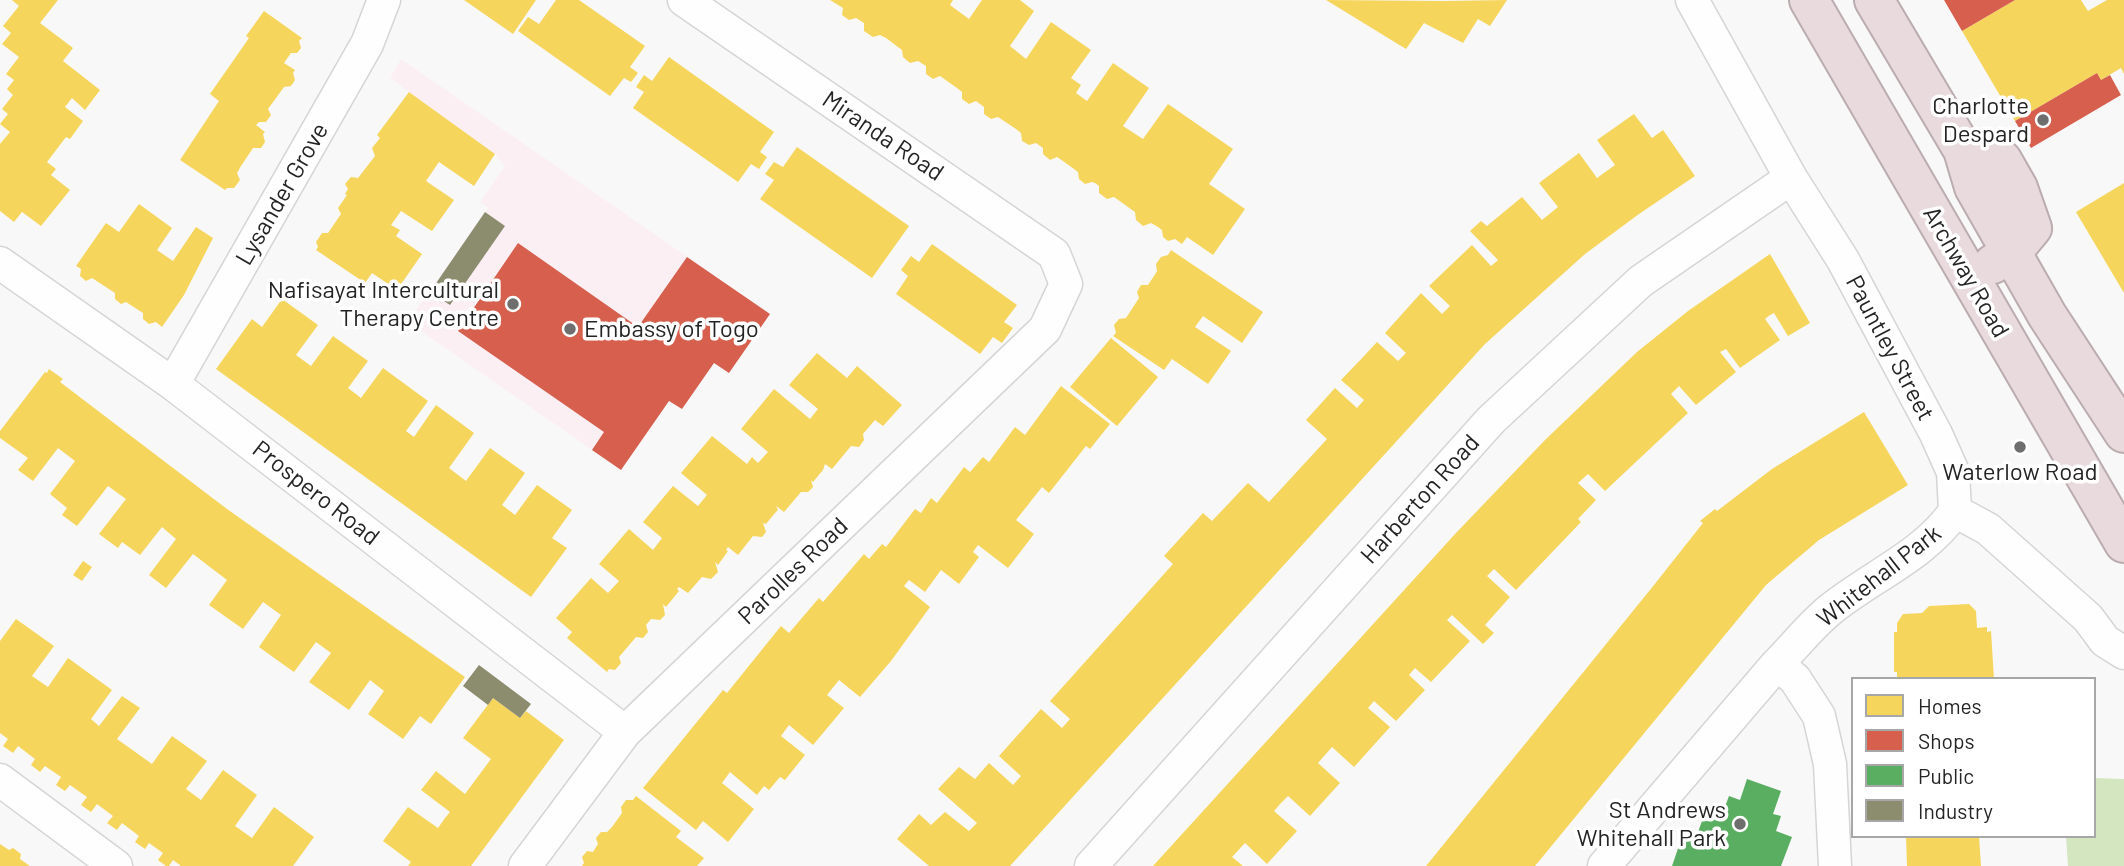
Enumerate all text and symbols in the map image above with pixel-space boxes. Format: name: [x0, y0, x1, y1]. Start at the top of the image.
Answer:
street label: Miranda Road: [817, 85, 949, 187]
place label: Charlotte Despard: [1932, 92, 2029, 148]
marker: Charlotte Despard: [2035, 112, 2051, 128]
street label: Lysander Grove: [230, 118, 334, 270]
street label: Archway Road: [1917, 201, 2015, 343]
street label: Pauntley Street: [1840, 270, 1940, 426]
place label: Nafisayat Intercultural Therapy Centre: [268, 276, 499, 332]
marker: Nafisayat Intercultural Therapy Centre: [505, 296, 521, 312]
place label: Embassy of Togo: [584, 315, 759, 343]
marker: Embassy of Togo: [562, 321, 578, 337]
street label: Harberton Road: [1355, 429, 1485, 569]
street label: Prospero Road: [247, 435, 385, 551]
marker: Waterlow Road: [2012, 439, 2028, 455]
place label: Waterlow Road: [1942, 458, 2098, 486]
street label: Parolles Road: [732, 512, 854, 630]
street label: Whitehall Park: [1811, 519, 1947, 633]
legend: [1851, 677, 2096, 838]
text: Homes: [1918, 693, 1982, 718]
text: Shops: [1918, 728, 1975, 753]
text: Public: [1918, 763, 1974, 788]
place label: St Andrews Whitehall Park: [1577, 796, 1726, 852]
text: Industry: [1918, 798, 1993, 823]
marker: St Andrews Whitehall Park: [1732, 816, 1748, 832]

